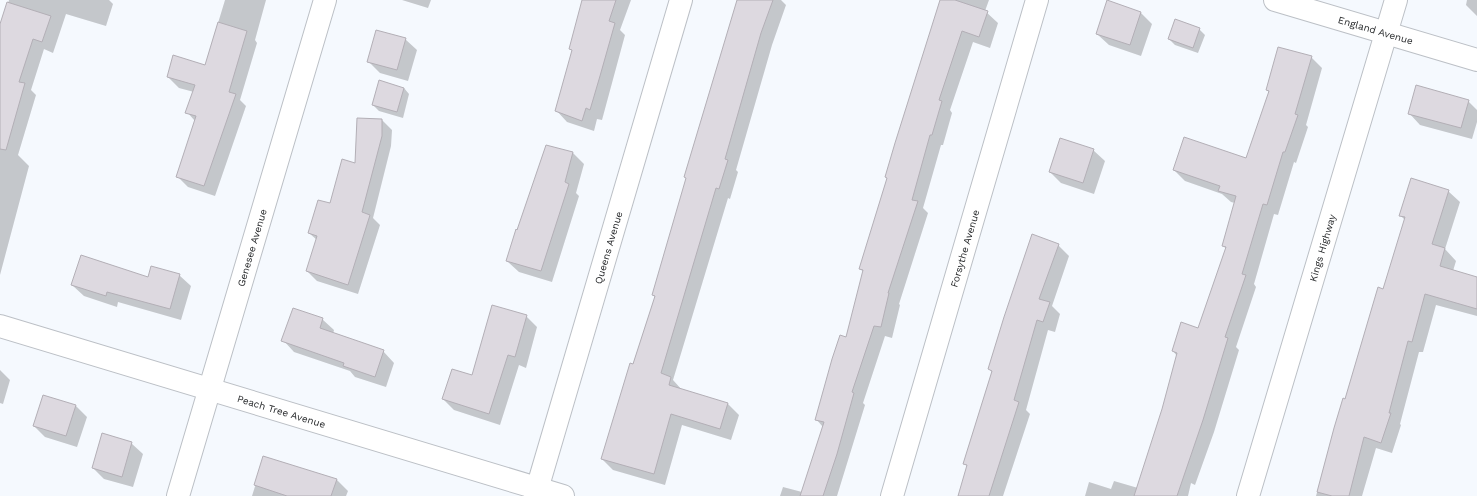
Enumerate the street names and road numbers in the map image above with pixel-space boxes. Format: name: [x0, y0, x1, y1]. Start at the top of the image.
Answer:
street label: England Avenue: [1337, 14, 1414, 47]
street label: Genesee Avenue: [235, 208, 269, 288]
street label: Forsythe Avenue: [948, 208, 981, 289]
street label: Queens Avenue: [593, 210, 625, 285]
street label: Kings Highway: [1307, 212, 1338, 283]
street label: Peach Tree Avenue: [236, 393, 327, 430]

